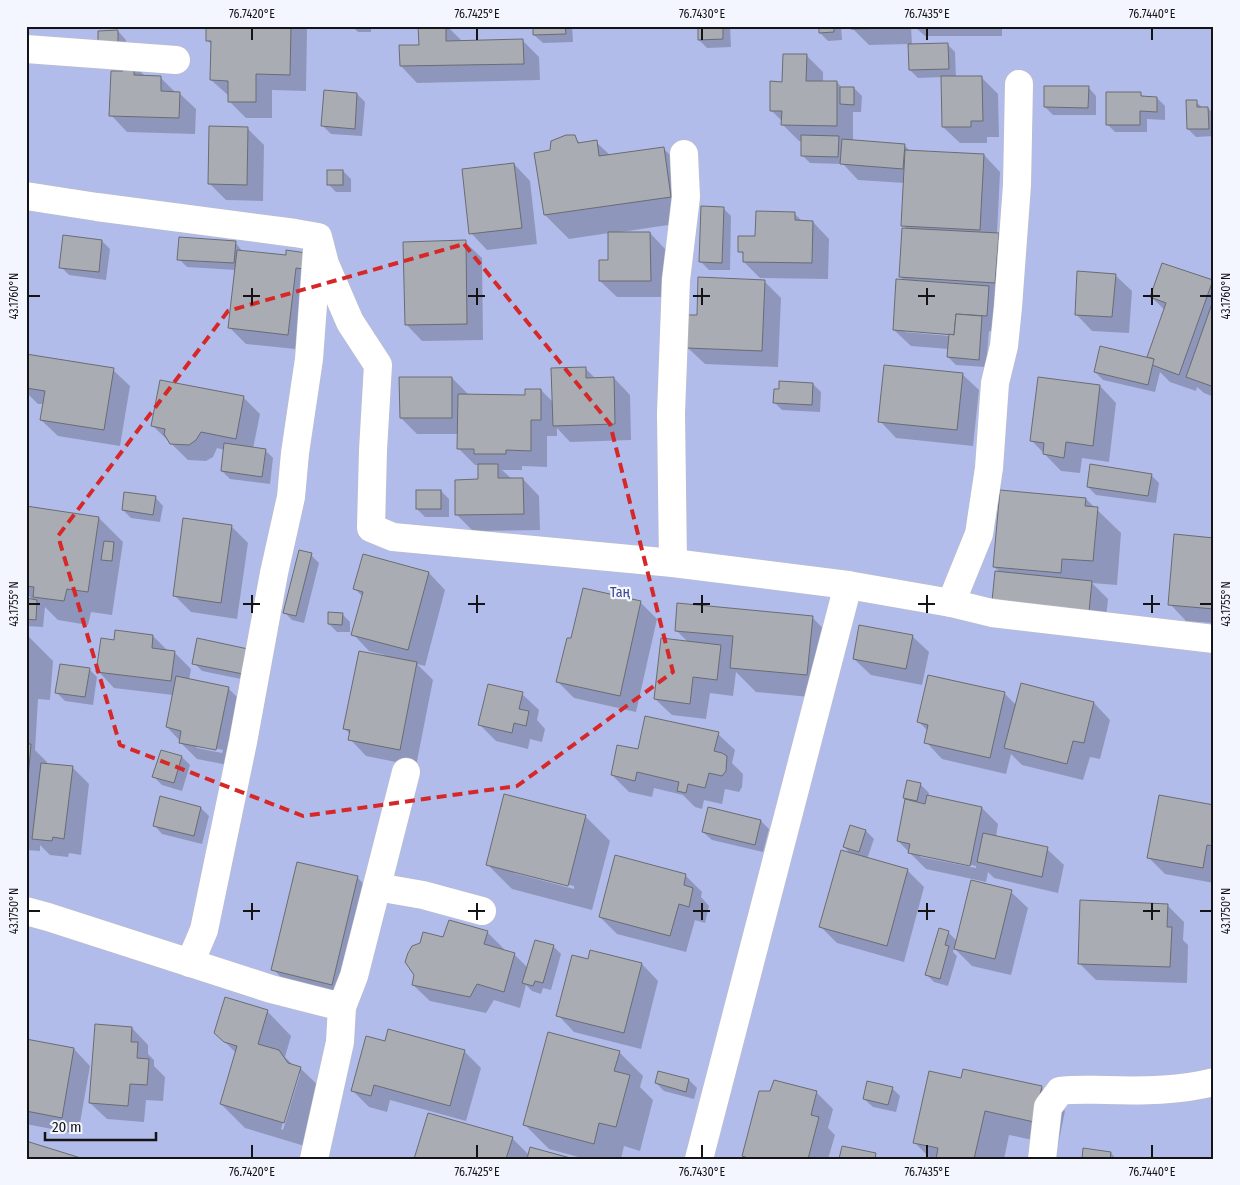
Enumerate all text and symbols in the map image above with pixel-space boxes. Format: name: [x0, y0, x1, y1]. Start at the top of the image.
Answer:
text: 76.7420°E: [229, 7, 275, 21]
text: 76.7425°E: [454, 7, 500, 21]
text: 76.7430°E: [679, 7, 725, 21]
text: 76.7435°E: [904, 7, 950, 21]
text: 76.7440°E: [1129, 7, 1176, 21]
text: 43.1760°N: [7, 273, 21, 319]
text: 43.1760°N: [1219, 273, 1233, 319]
text: 43.1755°N: [7, 581, 21, 627]
text: 43.1755°N: [1219, 581, 1233, 627]
park label: Таң: [610, 584, 631, 601]
text: 43.1750°N: [7, 888, 21, 934]
text: 43.1750°N: [1219, 888, 1233, 934]
scale bar: [45, 1110, 156, 1142]
text: 20 m: [52, 1118, 82, 1136]
text: 76.7420°E: [229, 1165, 275, 1179]
text: 76.7425°E: [454, 1165, 500, 1179]
text: 76.7430°E: [679, 1165, 725, 1179]
text: 76.7435°E: [904, 1165, 950, 1179]
text: 76.7440°E: [1129, 1165, 1176, 1179]

